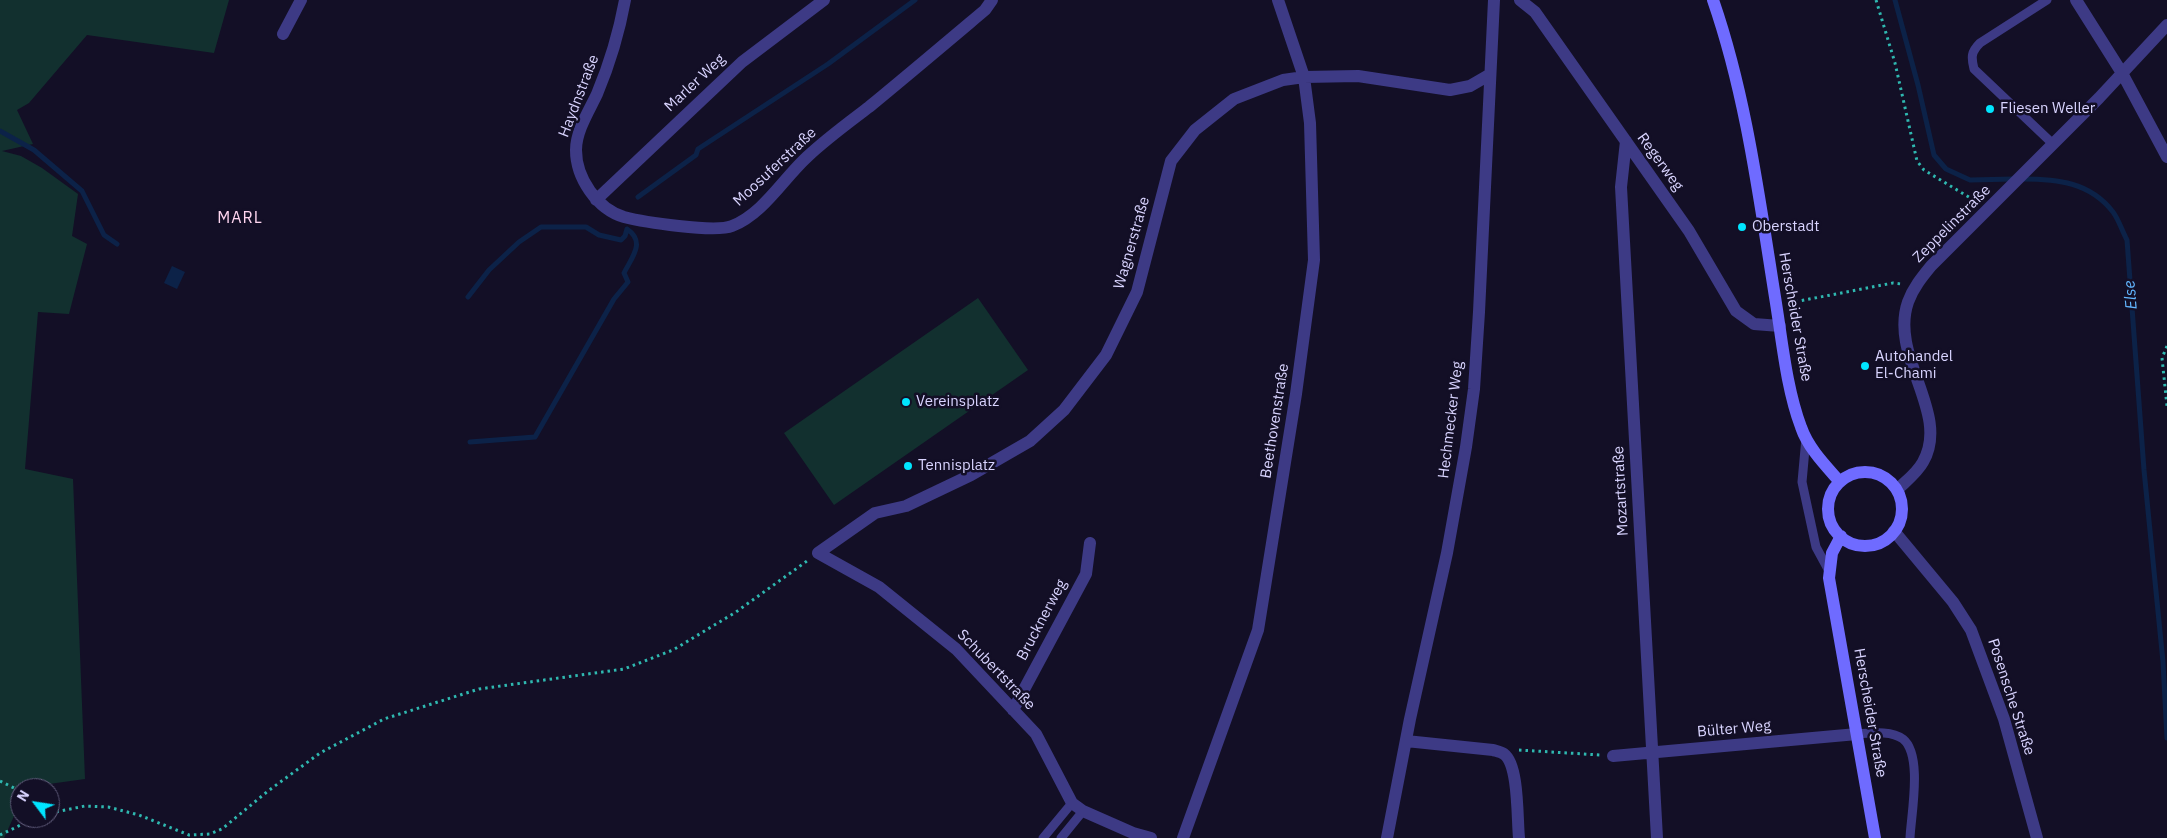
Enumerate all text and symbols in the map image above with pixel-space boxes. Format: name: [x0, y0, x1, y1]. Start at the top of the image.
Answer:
street label: Marler Weg: [661, 50, 729, 116]
street label: Haydnstraße: [555, 52, 603, 140]
place label: Fliesen Weller: [2000, 100, 2095, 118]
marker: Fliesen Weller: [1984, 103, 1996, 115]
street label: Moosuferstraße: [730, 124, 820, 210]
street label: Regerweg: [1633, 130, 1687, 194]
street label: Zeppelinstraße: [1909, 181, 1995, 267]
street label: Wagnerstraße: [1110, 195, 1154, 291]
district label: MARL: [217, 208, 263, 228]
place label: Oberstadt: [1752, 218, 1819, 236]
marker: Oberstadt: [1736, 221, 1748, 233]
street label: Herscheider Straße: [1775, 251, 1815, 383]
water label: Else: [2120, 280, 2142, 310]
place label: Autohandel El-Chami: [1875, 348, 1953, 383]
street label: Hechmecker Weg: [1435, 360, 1467, 480]
marker: Autohandel El-Chami: [1859, 360, 1871, 372]
street label: Beethovenstraße: [1257, 362, 1293, 480]
place label: Vereinsplatz: [916, 393, 999, 411]
marker: Vereinsplatz: [900, 396, 912, 408]
street label: Mozartstraße: [1610, 446, 1632, 536]
place label: Tennisplatz: [918, 457, 995, 475]
marker: Tennisplatz: [902, 460, 914, 472]
street label: Brucknerweg: [1013, 576, 1071, 664]
street label: Schubertstraße: [953, 626, 1039, 714]
street label: Posensche Straße: [1984, 636, 2038, 758]
street label: Herscheider Straße: [1850, 647, 1890, 779]
street label: Bülter Weg: [1696, 717, 1772, 741]
north arrow: [10, 778, 60, 828]
text: N: [13, 787, 33, 805]

